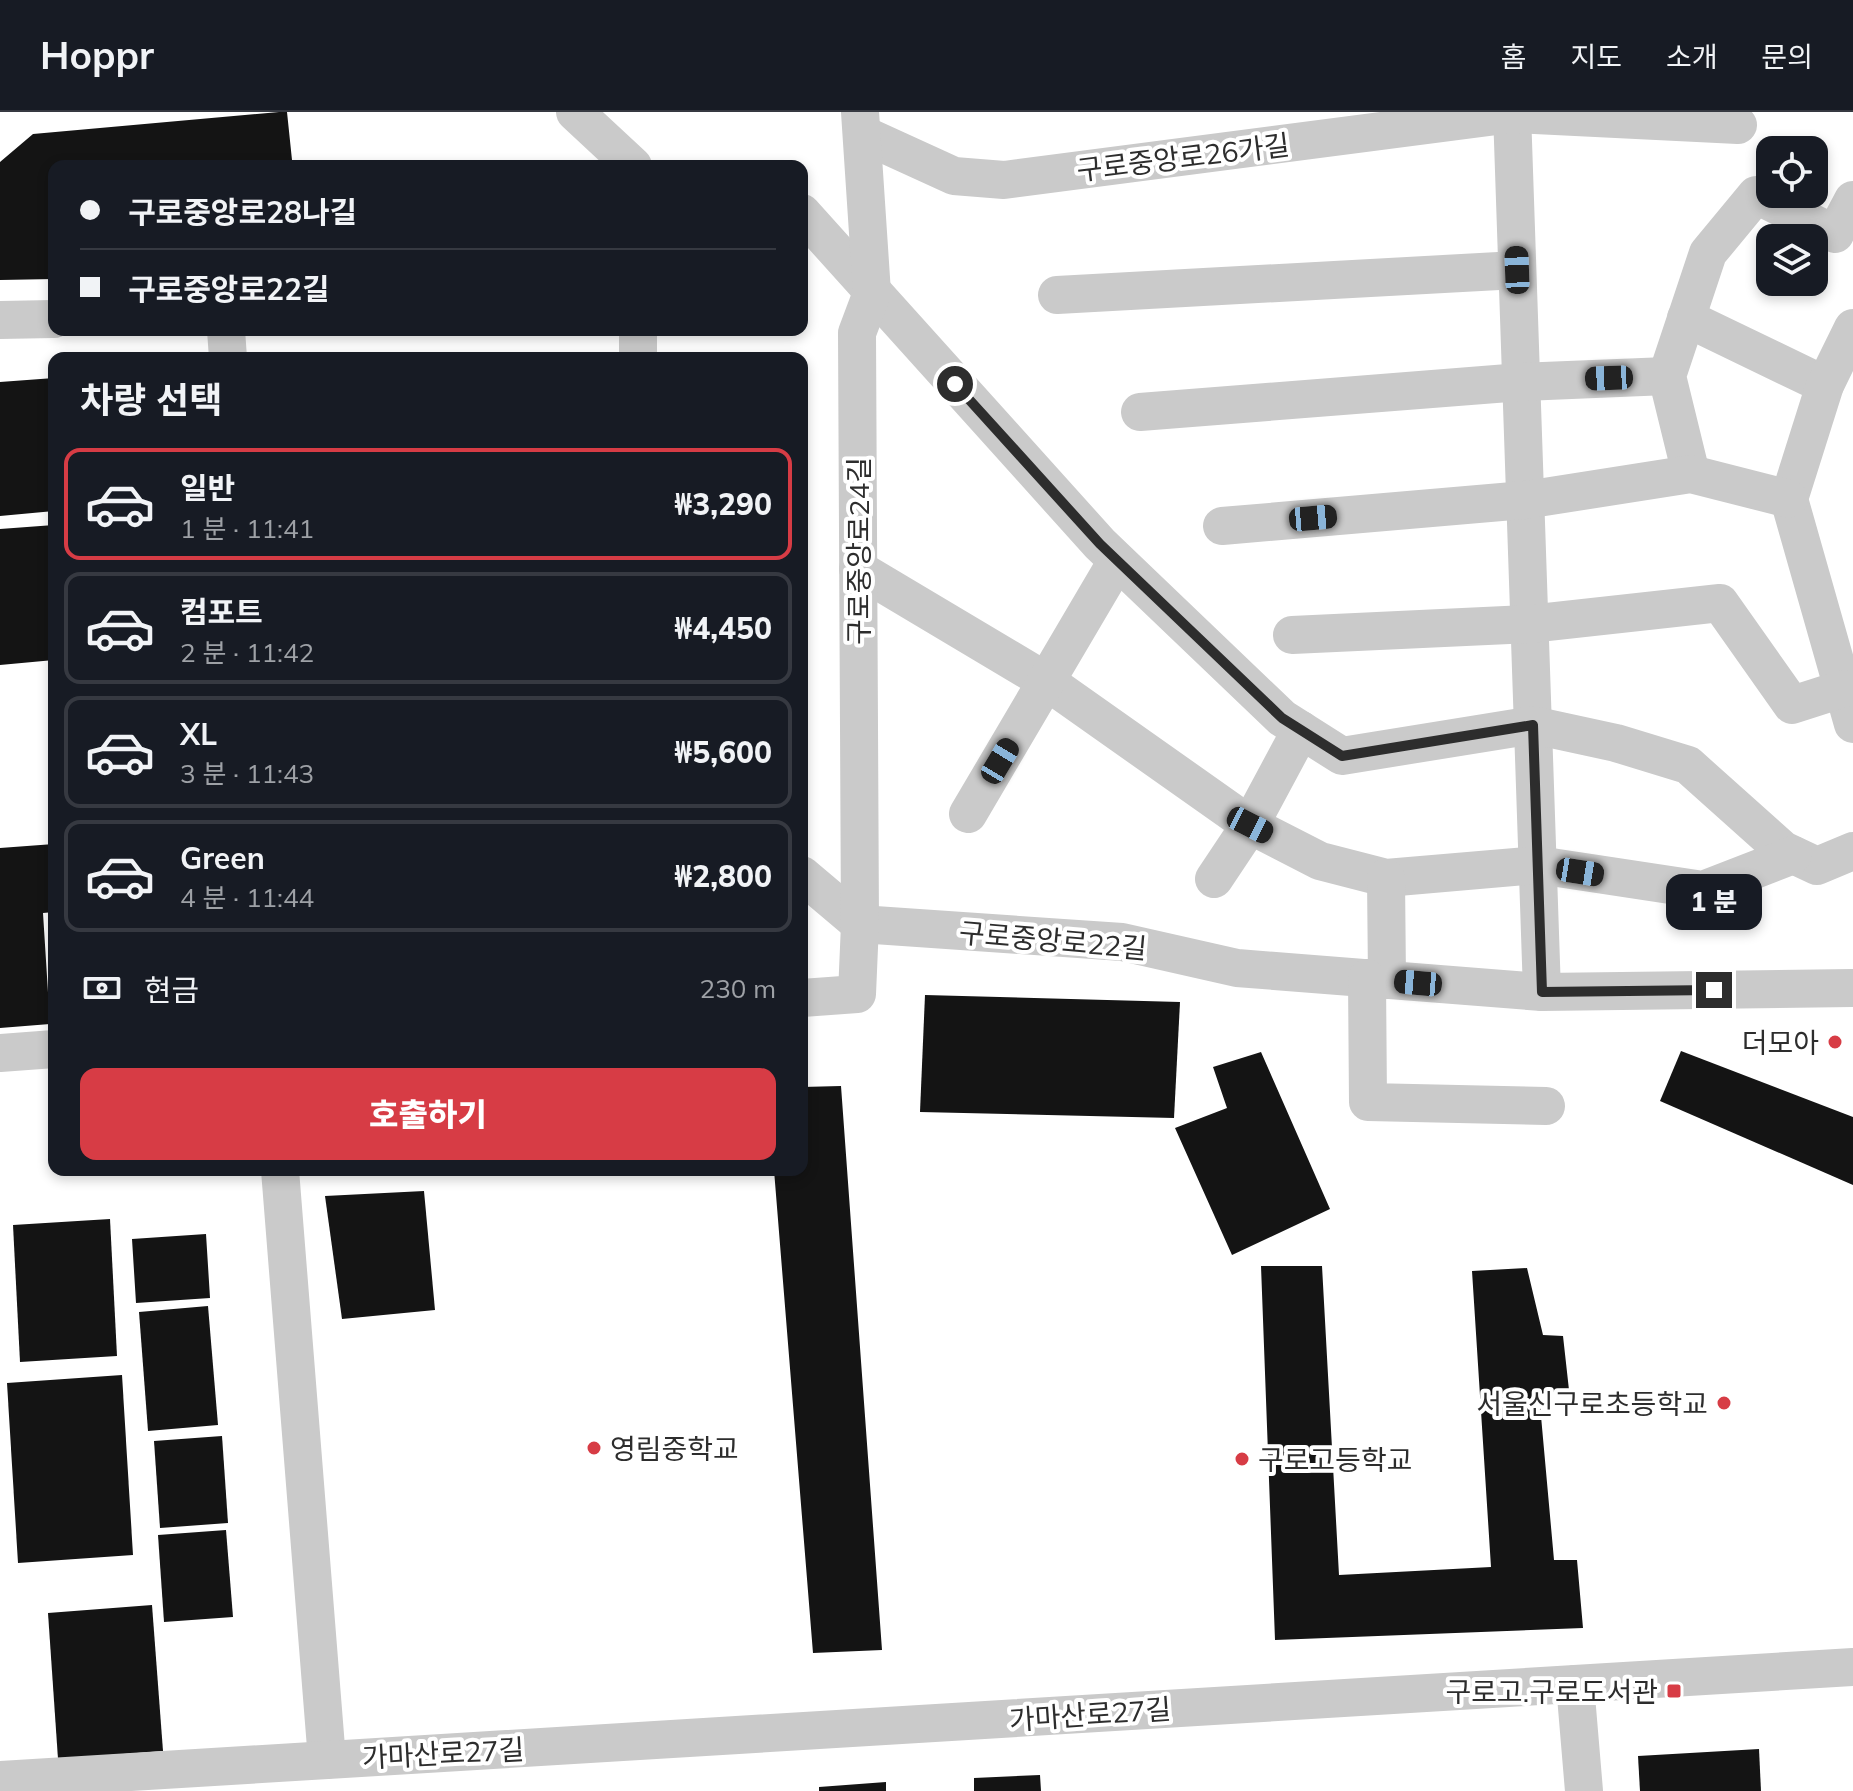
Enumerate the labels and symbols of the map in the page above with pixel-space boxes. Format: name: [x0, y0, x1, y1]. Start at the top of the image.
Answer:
street label: 구로중앙로26가길: [1075, 127, 1291, 187]
car: [1504, 246, 1530, 294]
car: [1585, 365, 1633, 391]
route start: [937, 366, 973, 402]
street label: 구로중앙로24길: [841, 457, 876, 645]
car: [1288, 504, 1338, 532]
car: [977, 734, 1023, 788]
car: [1223, 803, 1277, 847]
car: [1554, 856, 1606, 888]
callout: 1 분: [1666, 874, 1762, 930]
street label: 구로중앙로22길: [958, 914, 1148, 966]
car: [1393, 969, 1443, 997]
route end: [1696, 972, 1732, 1008]
place label: 더모아: [1742, 1025, 1819, 1060]
marker: 더모아: [1826, 1033, 1844, 1051]
place label: 서울신구로초등학교: [1476, 1386, 1708, 1421]
marker: 서울신구로초등학교: [1715, 1394, 1733, 1412]
place label: 영림중학교: [610, 1431, 739, 1466]
marker: 영림중학교: [585, 1439, 603, 1457]
place label: 구로고등학교: [1258, 1442, 1413, 1477]
marker: 구로고등학교: [1233, 1450, 1251, 1468]
place label: 구로고.구로도서관: [1446, 1674, 1658, 1709]
marker: 구로고.구로도서관: [1665, 1682, 1683, 1700]
street label: 가마산로27길: [1008, 1691, 1172, 1737]
street label: 가마산로27길: [361, 1731, 525, 1775]

